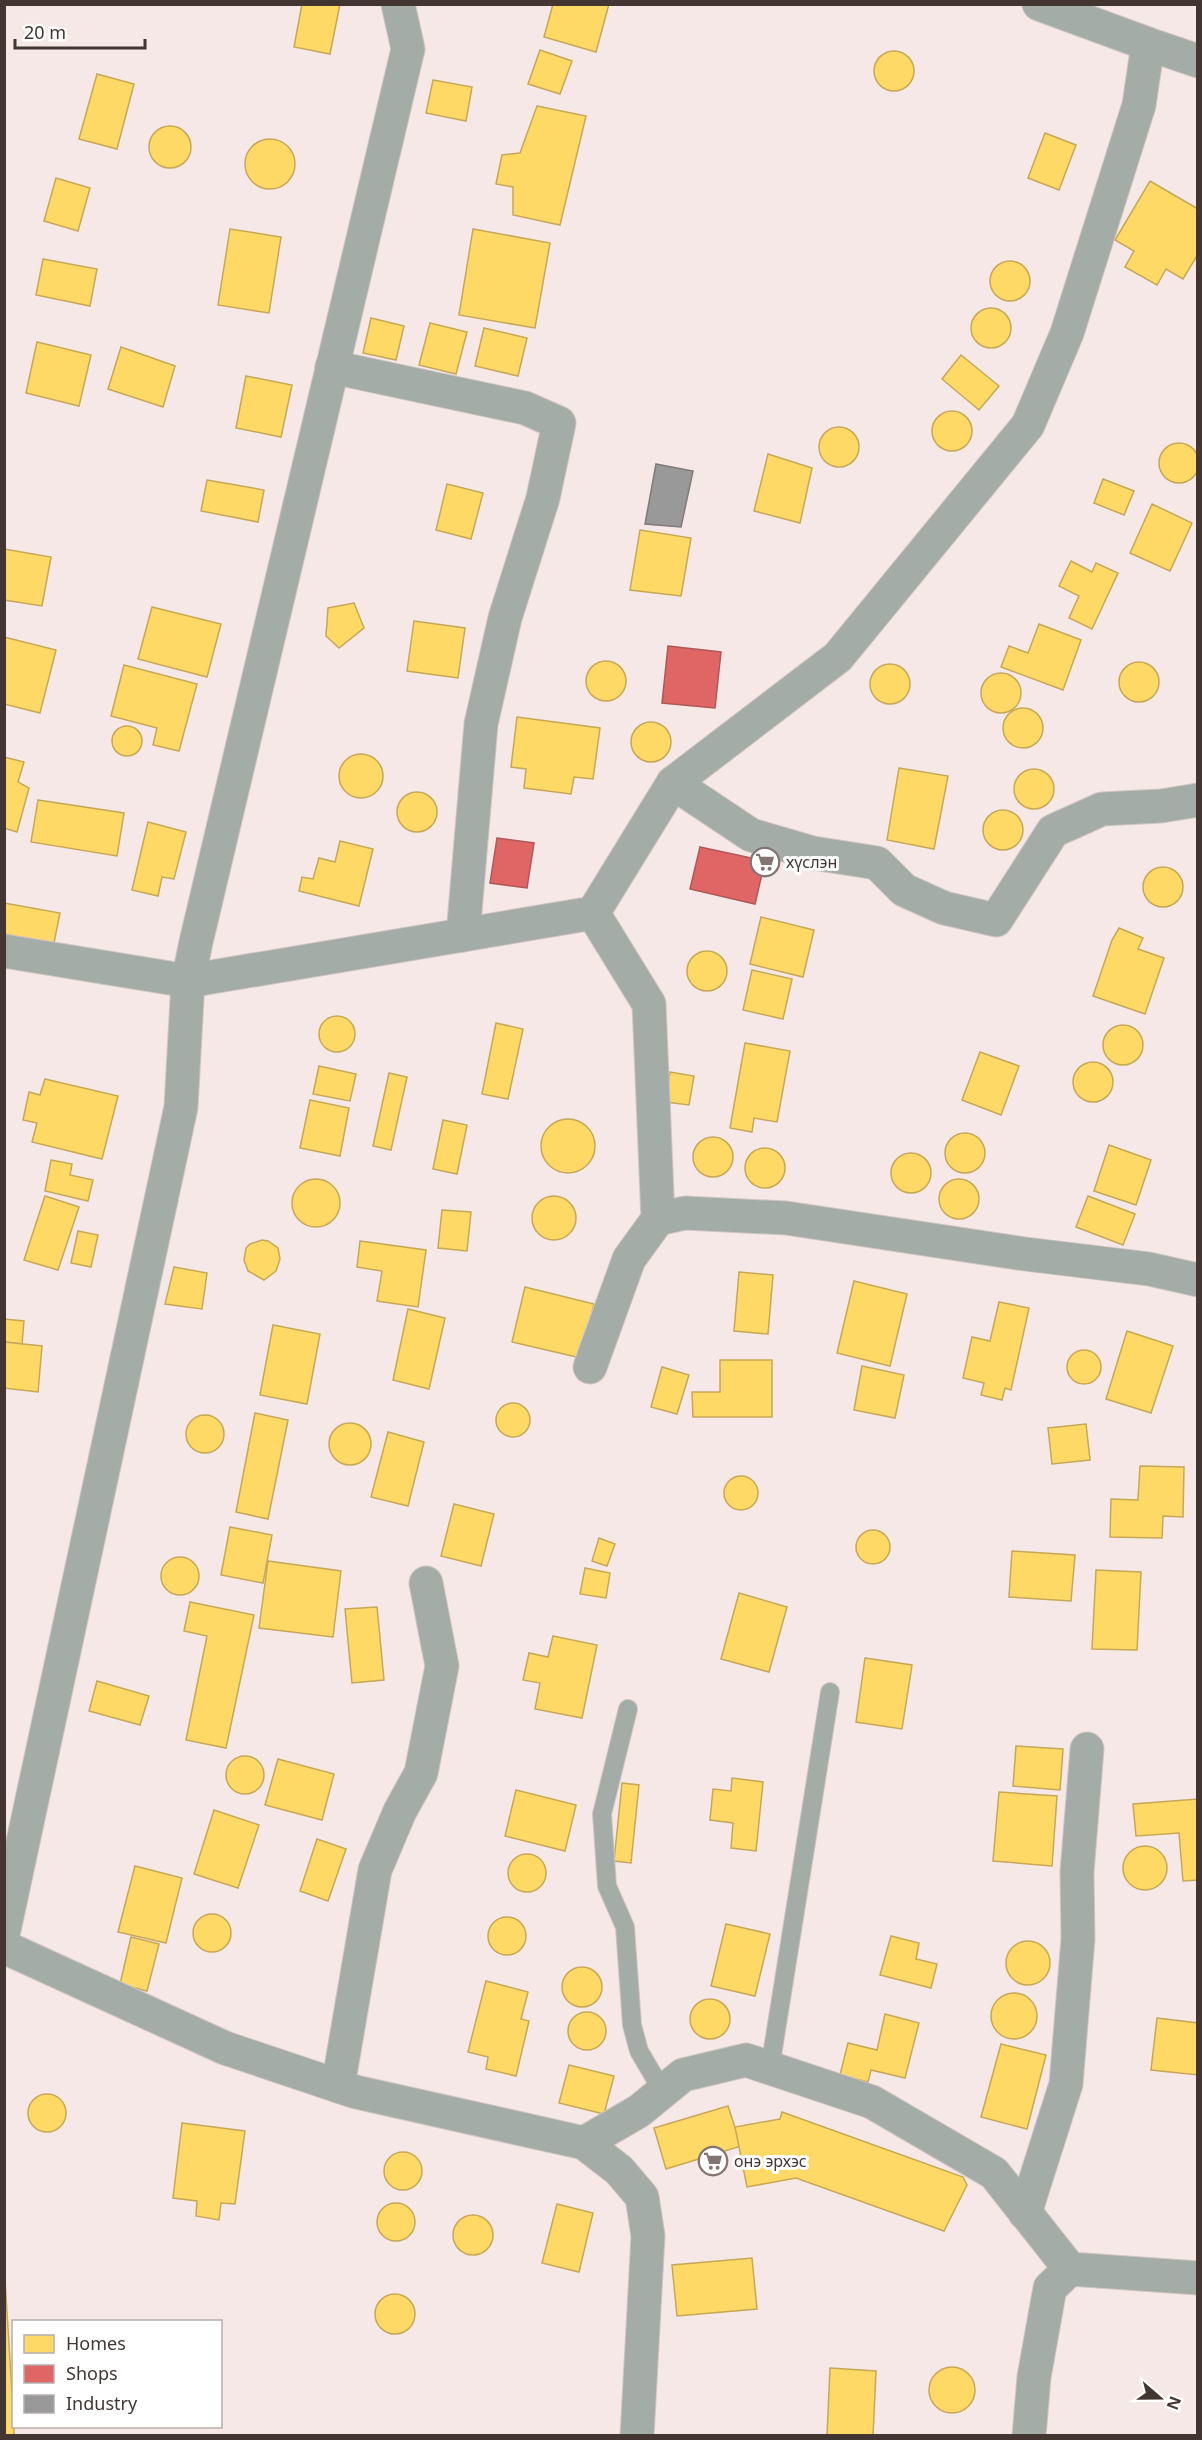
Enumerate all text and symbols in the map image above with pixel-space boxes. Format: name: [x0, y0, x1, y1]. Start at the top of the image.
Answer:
scale bar: [15, 12, 146, 50]
text: 20 m: [24, 20, 66, 44]
supermarket icon: хүслэн: [749, 846, 781, 878]
place label: хүслэн: [786, 851, 837, 873]
supermarket icon: онэ эрхэс: [697, 2145, 729, 2177]
place label: онэ эрхэс: [734, 2150, 807, 2172]
legend: [12, 2320, 222, 2428]
text: Homes: [66, 2331, 126, 2355]
text: Shops: [66, 2361, 118, 2385]
north arrow: [1130, 2368, 1190, 2428]
text: Industry: [66, 2391, 138, 2415]
text: N: [1162, 2393, 1187, 2413]

